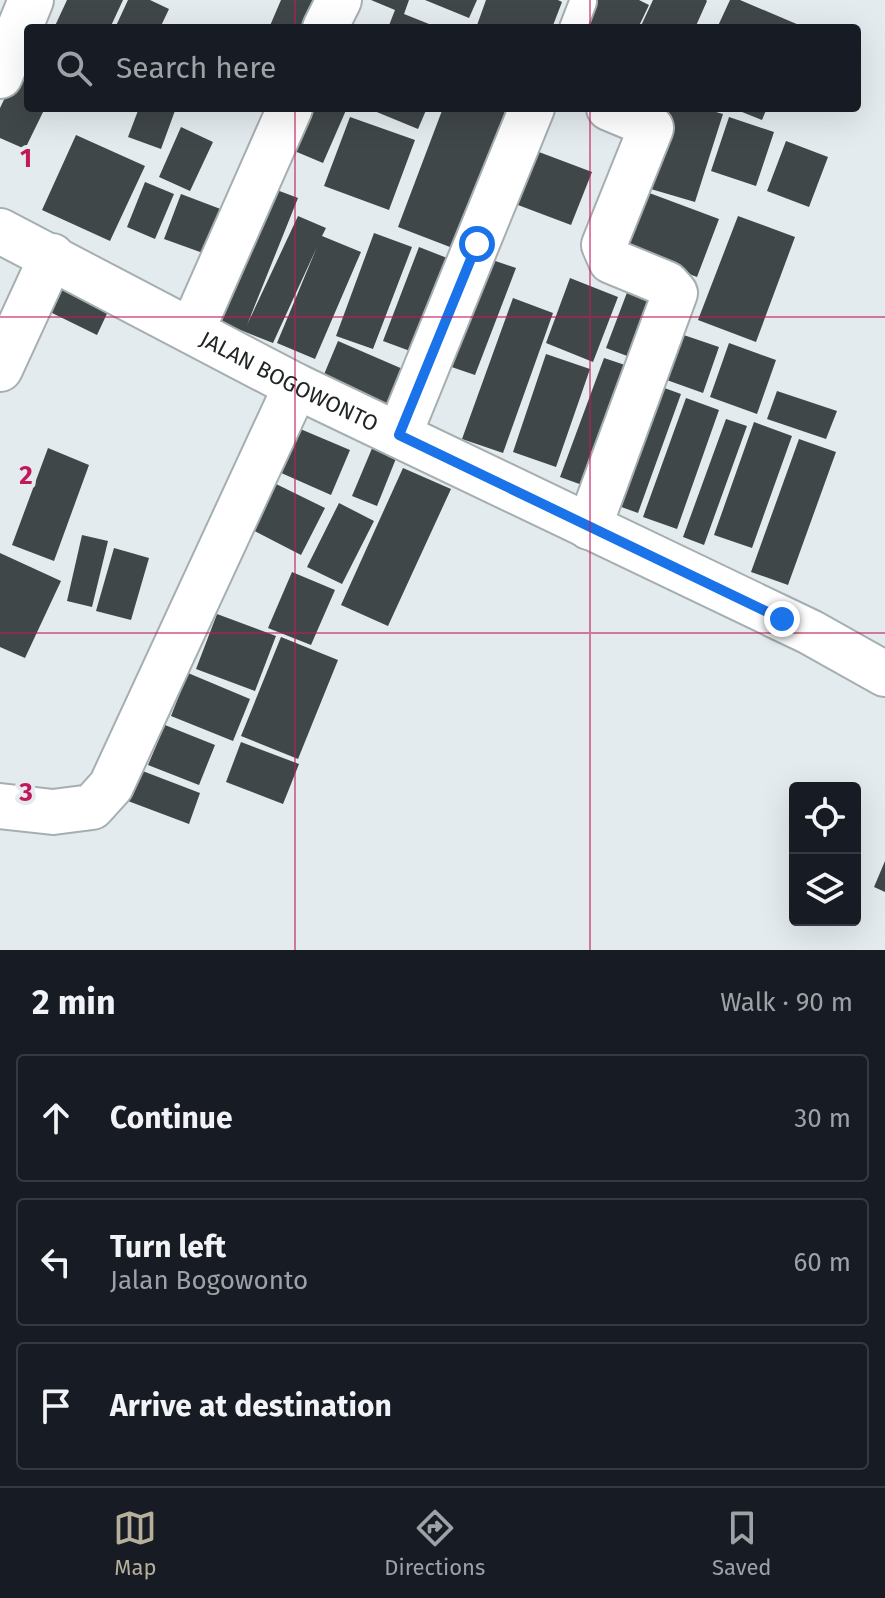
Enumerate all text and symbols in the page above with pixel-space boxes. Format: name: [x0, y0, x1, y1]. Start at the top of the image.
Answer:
search box: [24, 24, 861, 112]
icon: search: [52, 46, 96, 90]
text: Search here: [116, 50, 276, 86]
text: 1: [20, 143, 32, 174]
route start: [459, 226, 495, 262]
street label: JALAN BOGOWONTO: [196, 325, 383, 437]
text: 2: [19, 460, 33, 491]
route end: [764, 601, 800, 637]
text: 3: [18, 777, 33, 808]
map controls: [789, 782, 861, 926]
button: locate: [789, 782, 861, 854]
button: layers: [789, 854, 861, 926]
text: 2 min: [32, 982, 116, 1023]
text: Walk · 90 m: [720, 987, 853, 1018]
icon: ahead: [34, 1096, 78, 1140]
text: Continue: [110, 1100, 233, 1136]
text: 30 m: [794, 1103, 851, 1134]
text: Turn left: [110, 1229, 226, 1265]
icon: left: [34, 1240, 78, 1284]
text: 60 m: [793, 1247, 851, 1278]
text: Jalan Bogowonto: [110, 1265, 308, 1296]
icon: arrive: [34, 1384, 78, 1428]
text: Arrive at destination: [110, 1388, 392, 1424]
tab: Map: [113, 1506, 157, 1581]
tab: Directions: [384, 1506, 485, 1581]
tab: Saved: [712, 1506, 772, 1581]

